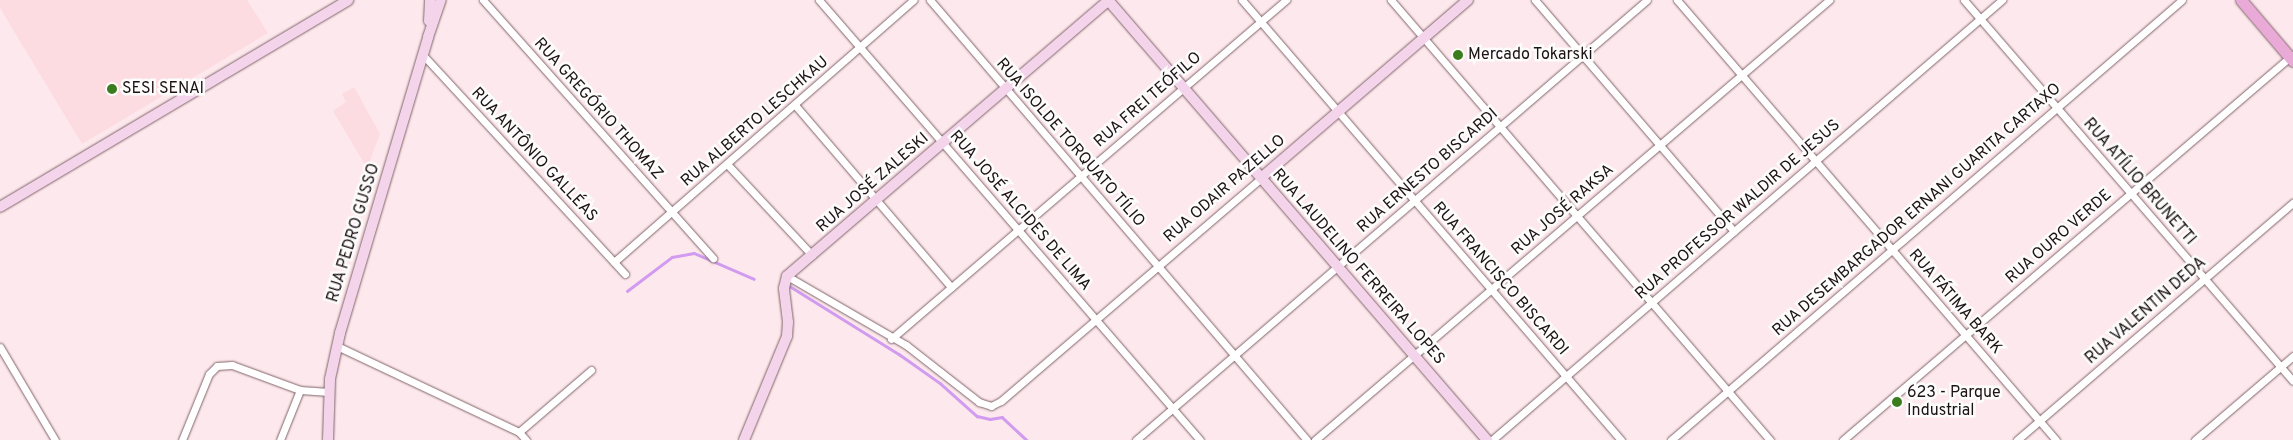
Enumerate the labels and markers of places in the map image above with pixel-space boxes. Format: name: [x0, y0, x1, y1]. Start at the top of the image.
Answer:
place label: Mercado Tokarski: [1468, 45, 1593, 65]
marker: Mercado Tokarski: [1452, 49, 1464, 61]
place label: SESI SENAI: [122, 79, 204, 99]
marker: SESI SENAI: [106, 83, 118, 95]
place label: 623 - Parque Industrial: [1907, 383, 2001, 421]
marker: 623 - Parque Industrial: [1891, 396, 1903, 408]

